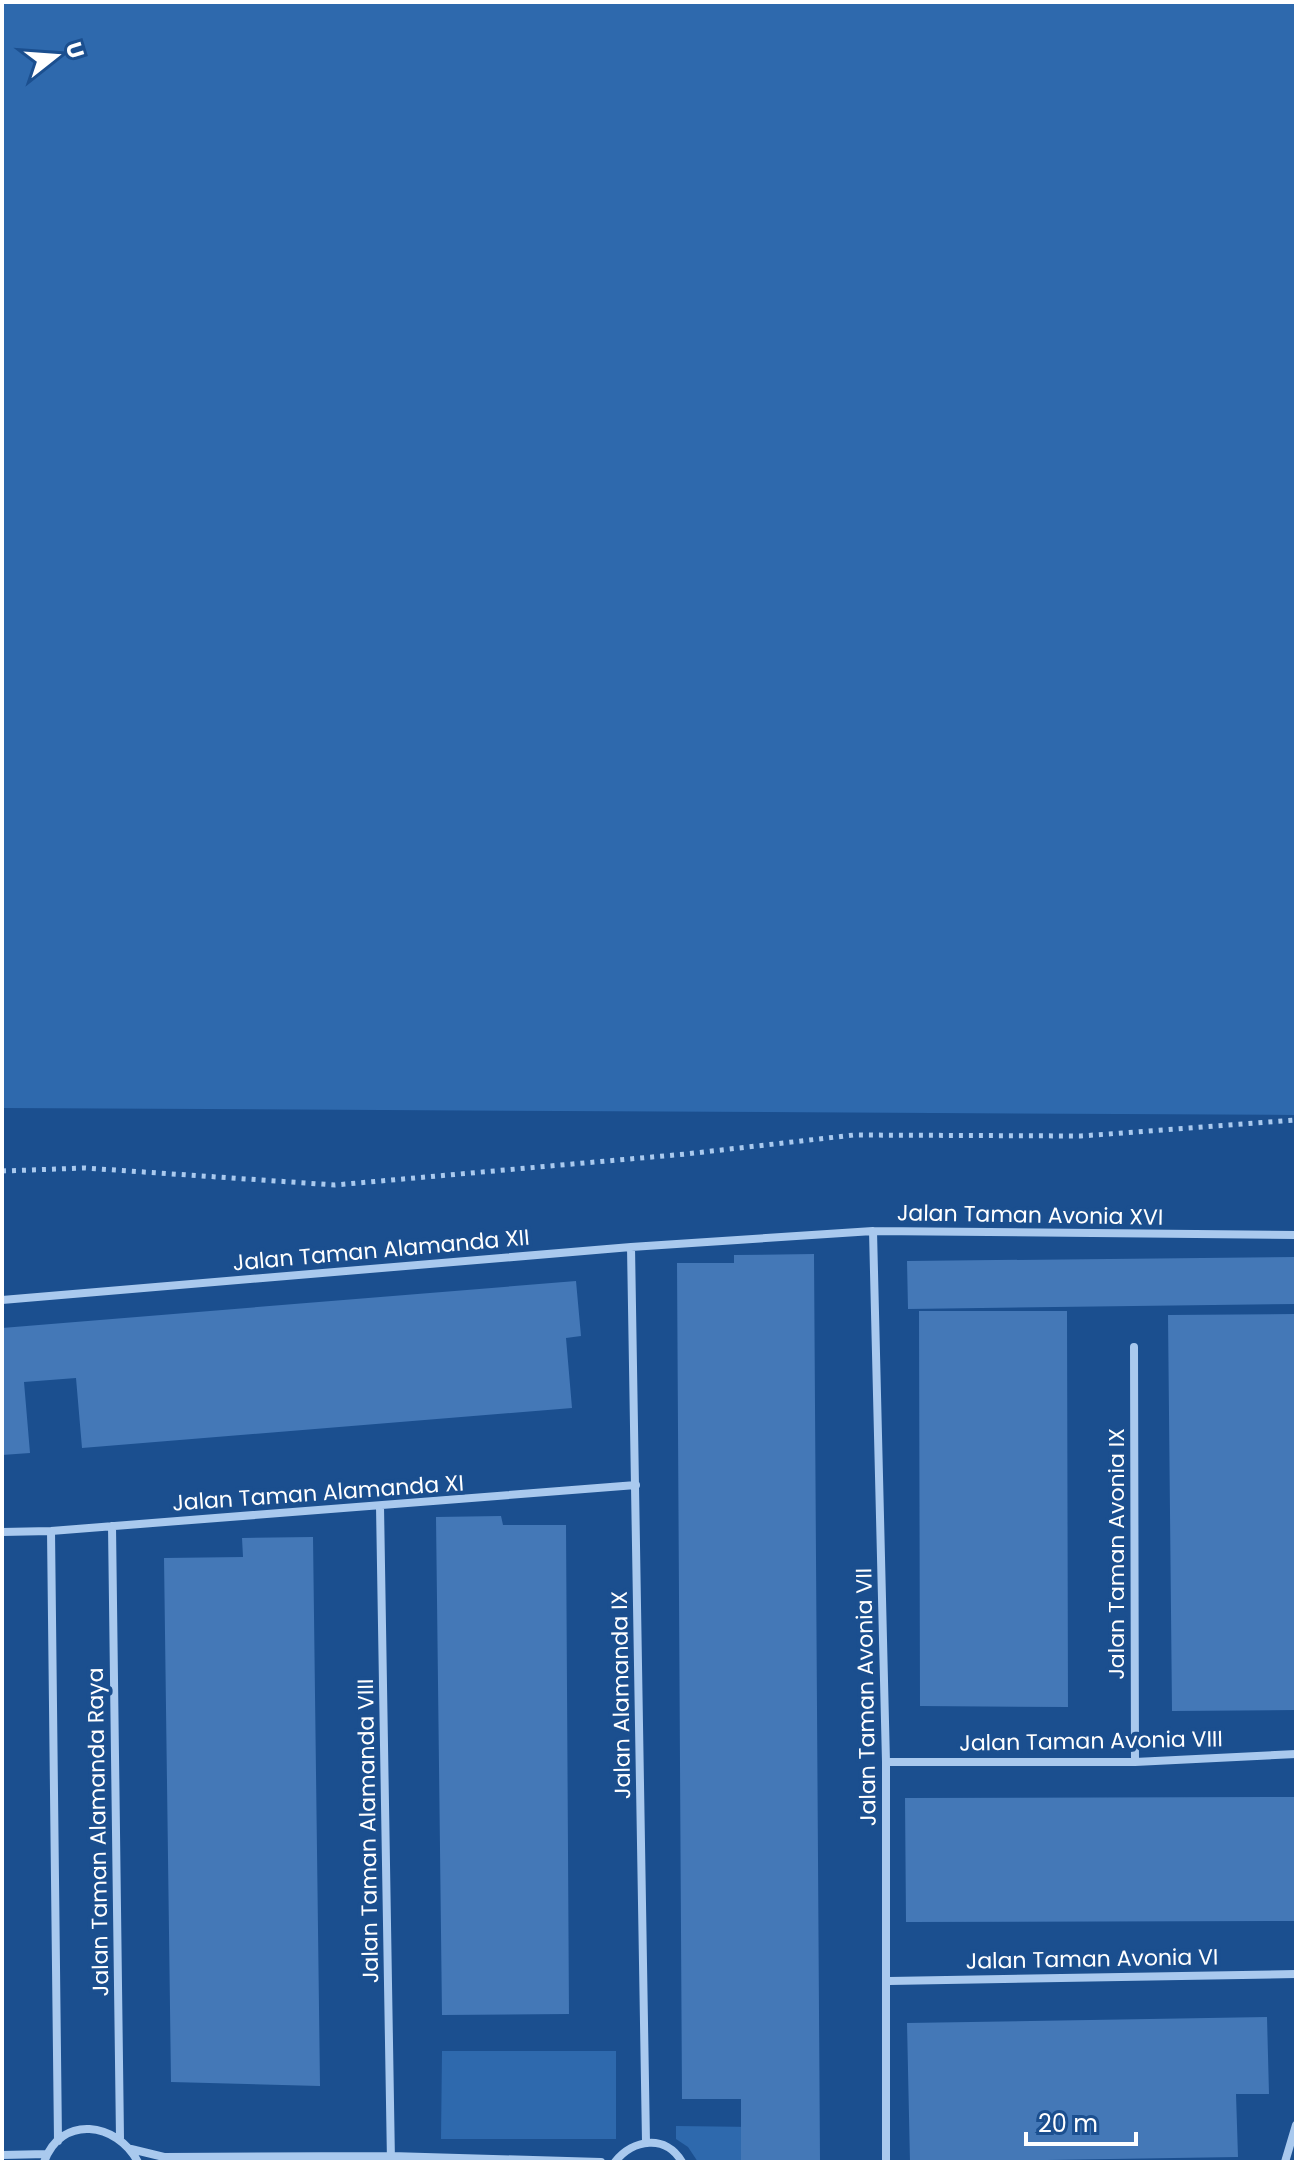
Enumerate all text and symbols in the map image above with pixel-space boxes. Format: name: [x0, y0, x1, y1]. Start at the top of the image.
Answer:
north arrow: [16, 16, 96, 96]
text: U: [58, 38, 92, 62]
street label: Jalan Taman Avonia XVI: [897, 1197, 1163, 1233]
street label: Jalan Taman Alamanda XII: [231, 1222, 531, 1278]
street label: Jalan Taman Avonia IX: [1101, 1428, 1132, 1680]
street label: Jalan Taman Alamanda XI: [171, 1467, 465, 1519]
street label: Jalan Taman Avonia VII: [848, 1568, 884, 1826]
street label: Jalan Alamanda IX: [604, 1591, 638, 1799]
street label: Jalan Taman Alamanda Raya: [80, 1667, 116, 1997]
street label: Jalan Taman Alamanda VIII: [350, 1679, 386, 1983]
street label: Jalan Taman Avonia VIII: [959, 1723, 1223, 1759]
street label: Jalan Taman Avonia VI: [965, 1941, 1219, 1977]
scale bar: [1026, 2096, 1136, 2146]
text: 20 m: [1038, 2107, 1098, 2140]

